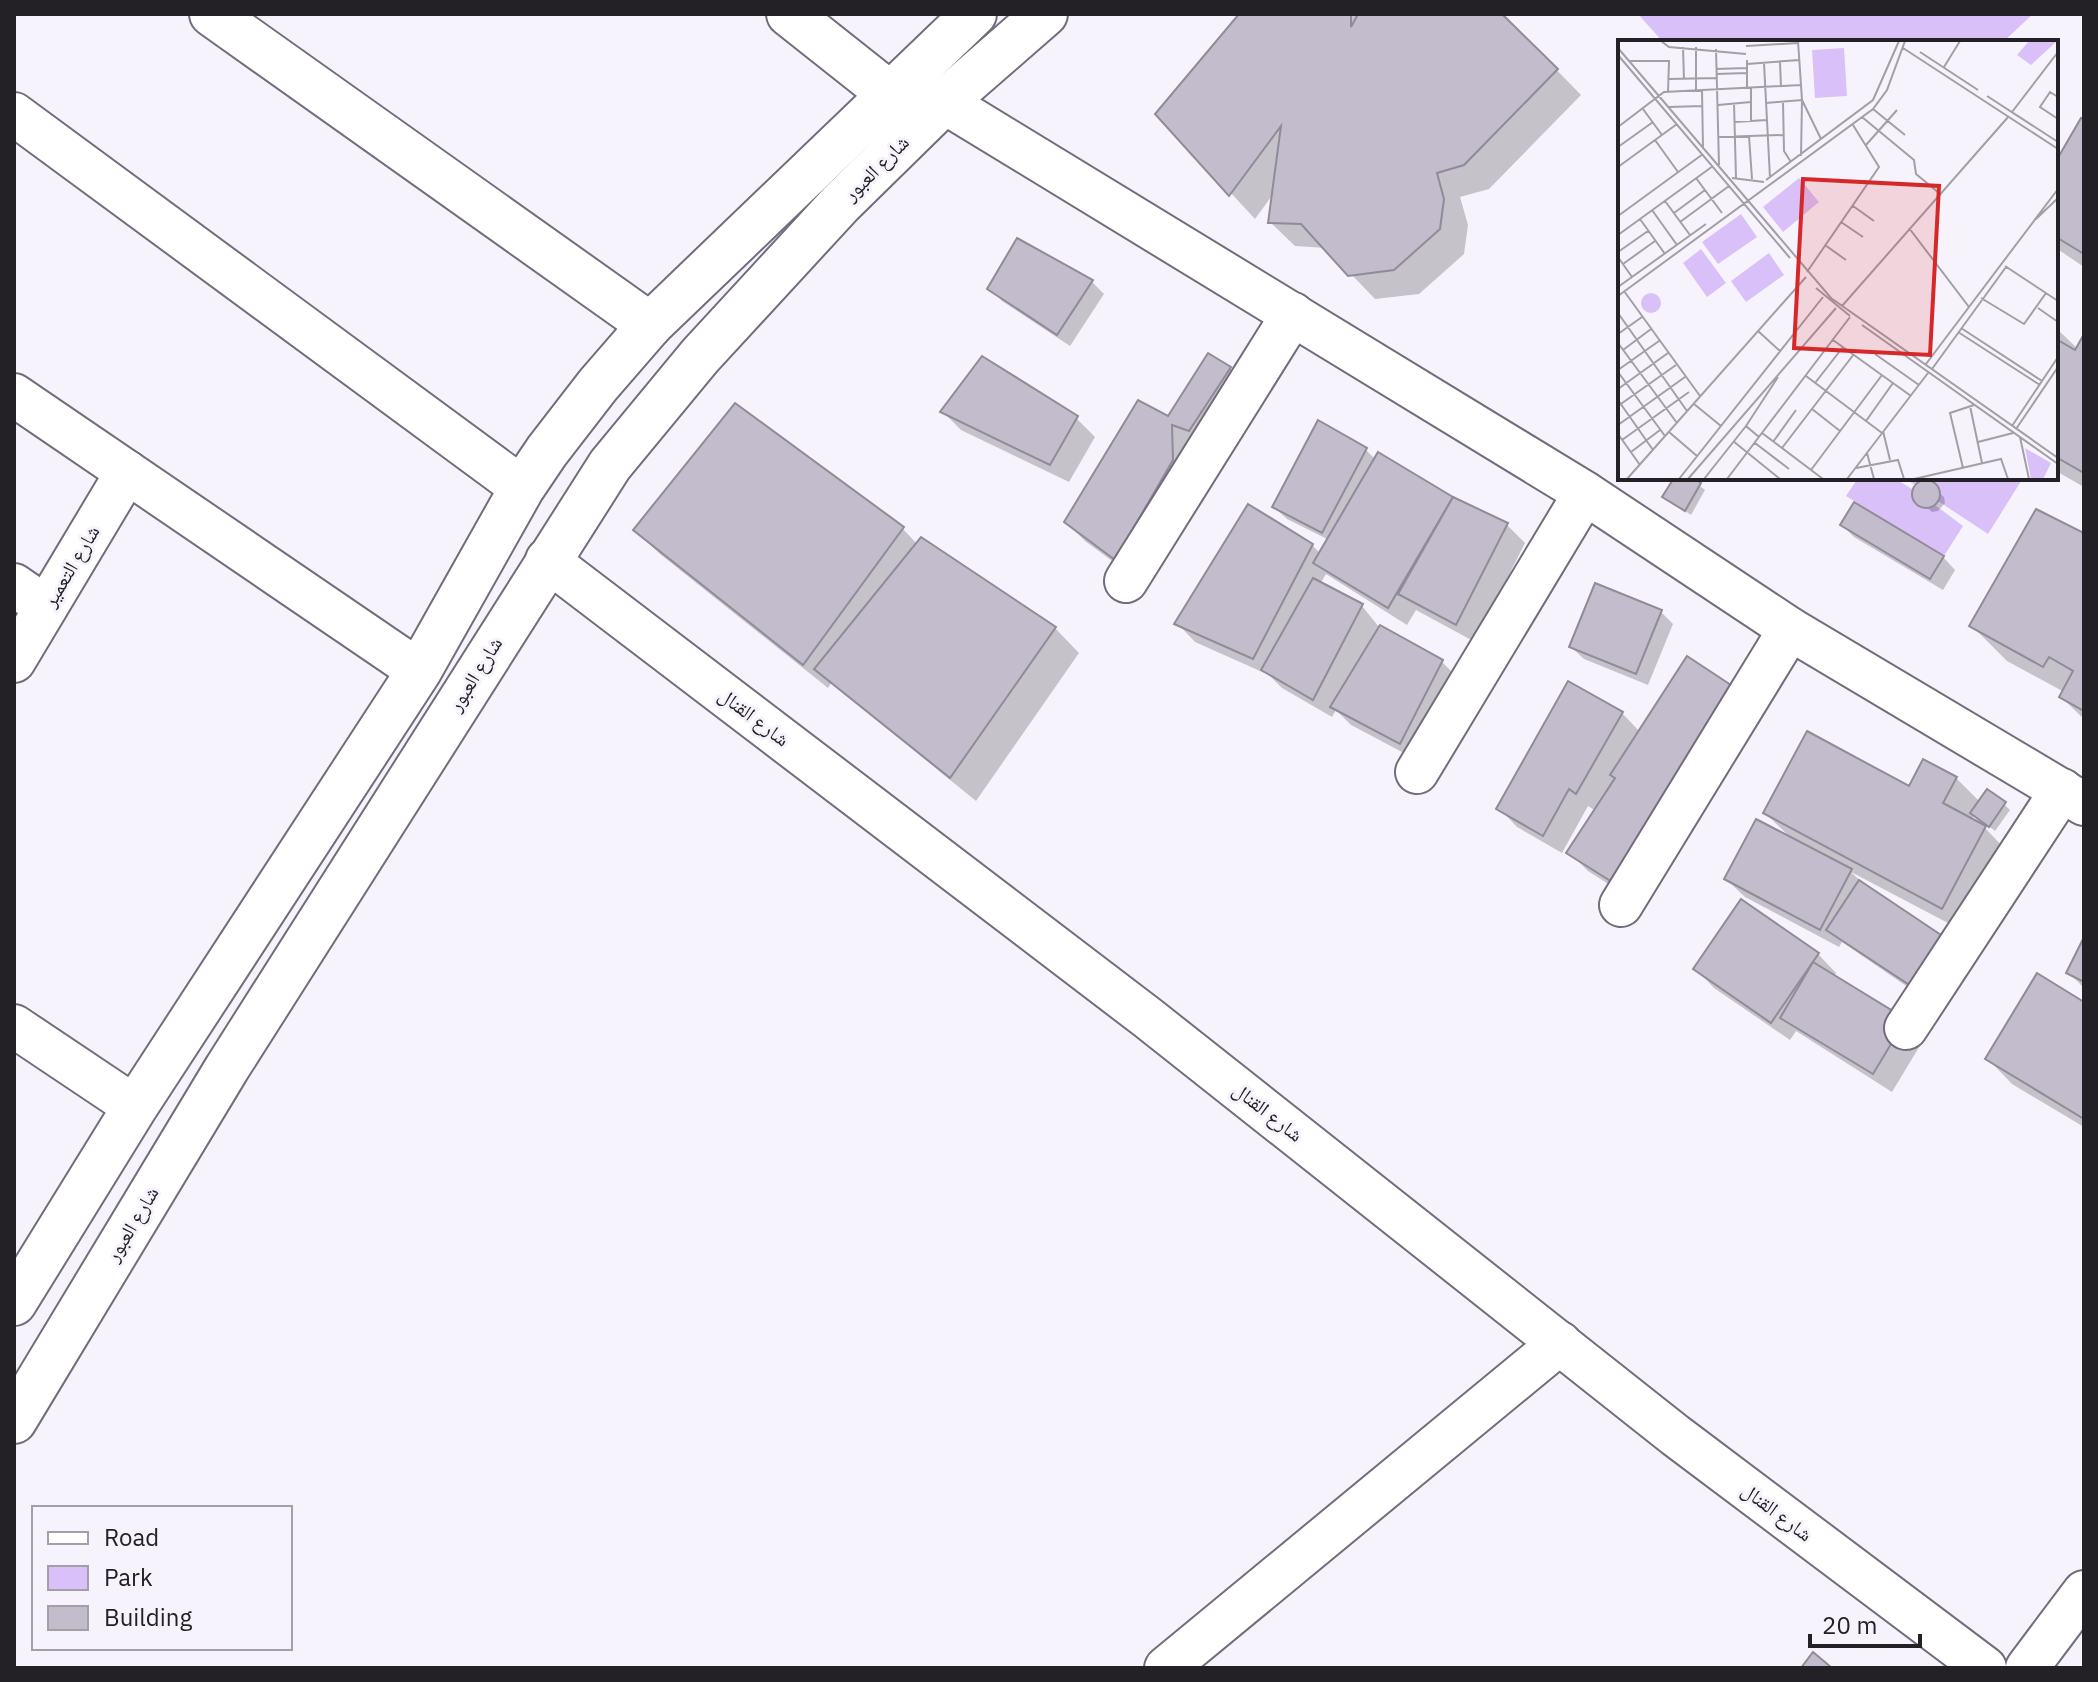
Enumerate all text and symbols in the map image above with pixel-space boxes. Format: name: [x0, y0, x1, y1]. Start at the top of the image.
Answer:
inset map: [1618, 40, 2058, 480]
street label: شارع العبور: [836, 129, 915, 207]
street label: شارع التعمير: [35, 520, 106, 612]
street label: شارع العبور: [441, 631, 508, 717]
street label: شارع القنال: [713, 681, 795, 752]
street label: شارع القنال: [1228, 1076, 1309, 1148]
street label: شارع العبور: [98, 1181, 165, 1267]
street label: شارع القنال: [1736, 1476, 1818, 1547]
legend: [32, 1506, 292, 1650]
text: Road: [104, 1521, 159, 1553]
text: Park: [104, 1561, 153, 1593]
scale bar: [1810, 1598, 1920, 1648]
text: Building: [104, 1601, 192, 1633]
text: 20 m: [1822, 1609, 1877, 1641]

